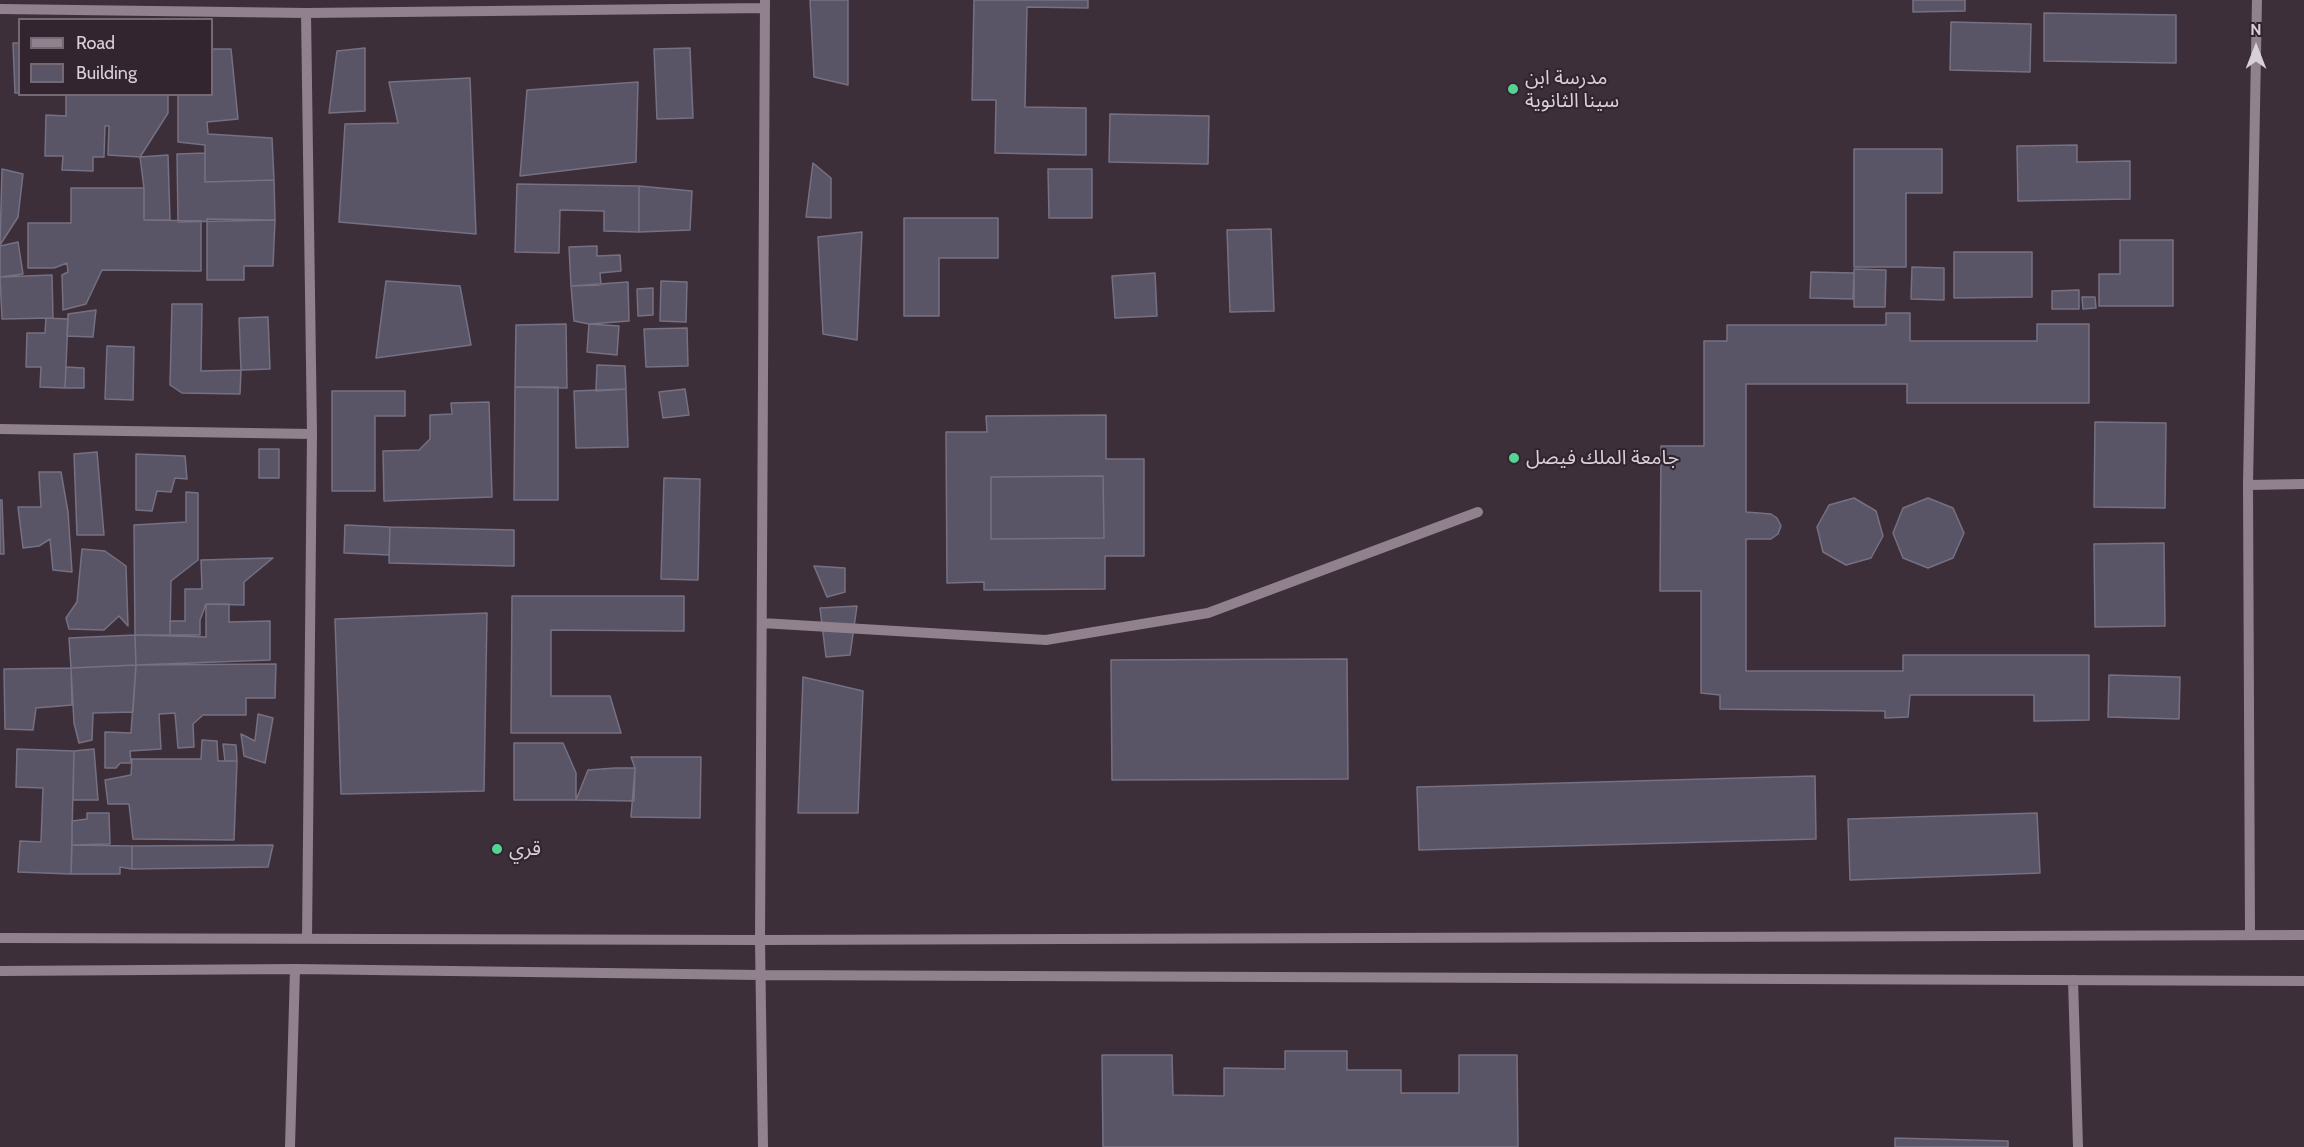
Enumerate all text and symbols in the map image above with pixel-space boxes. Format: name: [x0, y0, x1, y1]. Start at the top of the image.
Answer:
legend: [18, 18, 213, 96]
north arrow: [2226, 18, 2286, 78]
text: N: [2250, 20, 2262, 39]
text: Road: [76, 32, 115, 54]
text: Building: [76, 62, 137, 84]
place label: مدرسة ابن سينا الثانوية: [1525, 66, 1619, 113]
marker: مدرسة ابن سينا الثانوية: [1506, 82, 1520, 96]
place label: جامعة الملك فيصل: [1526, 446, 1679, 470]
marker: جامعة الملك فيصل: [1507, 451, 1521, 465]
place label: قري: [509, 837, 541, 861]
marker: قري: [490, 842, 504, 856]

